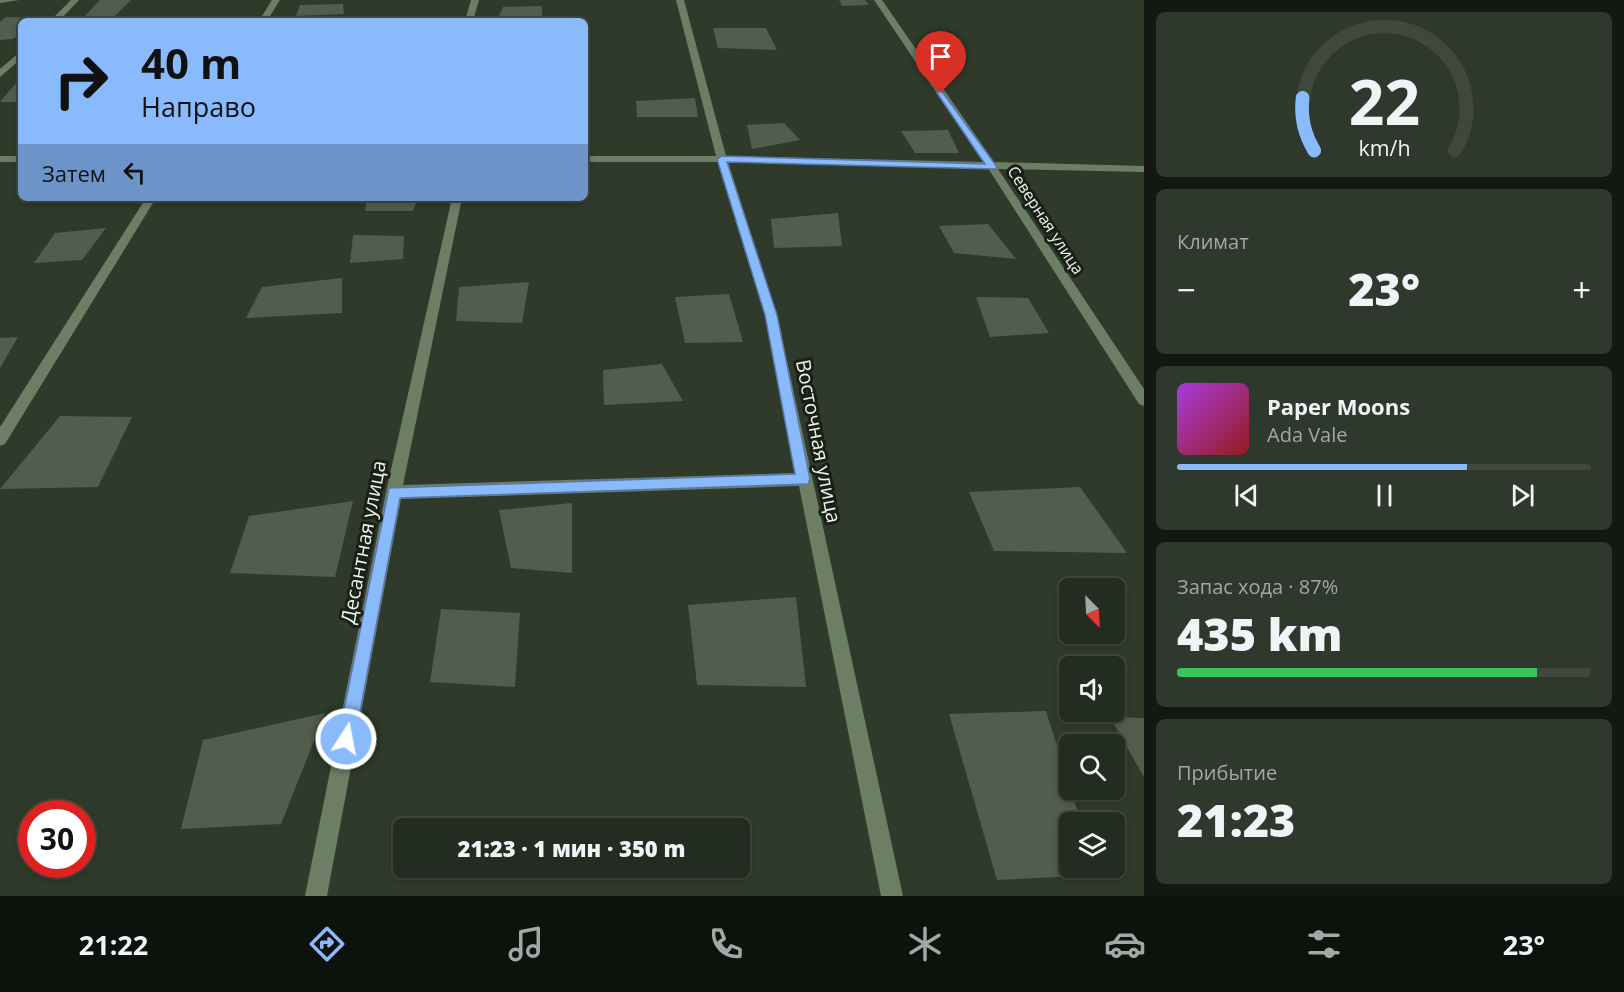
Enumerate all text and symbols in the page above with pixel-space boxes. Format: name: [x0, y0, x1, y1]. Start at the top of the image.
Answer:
pin: [915, 31, 966, 93]
text: 40 m: [141, 34, 241, 91]
icon: arrive: [924, 40, 957, 73]
icon: right: [42, 42, 120, 120]
text: 22: [1348, 59, 1420, 144]
text: Направо: [141, 88, 256, 125]
text: km/h: [1358, 134, 1410, 163]
icon: left: [118, 156, 151, 189]
text: Затем: [42, 158, 106, 188]
street label: Северная улица: [1003, 161, 1089, 279]
text: Климат: [1177, 228, 1249, 255]
text: 23°: [1348, 258, 1420, 319]
text: −: [1177, 267, 1196, 312]
text: +: [1572, 267, 1591, 312]
street label: Восточная улица: [790, 357, 848, 525]
text: Paper Moons: [1267, 391, 1410, 421]
text: Ada Vale: [1267, 421, 1348, 448]
street label: Десантная улица: [334, 458, 392, 626]
icon: previous: [1230, 479, 1263, 512]
icon: pause: [1368, 479, 1401, 512]
icon: next: [1506, 479, 1539, 512]
text: Запас хода · 87%: [1177, 573, 1338, 600]
north arrow: [1059, 578, 1125, 644]
map controls: [1059, 578, 1125, 878]
text: 435 km: [1177, 603, 1342, 664]
button: sound: [1059, 656, 1125, 722]
position arrow: [314, 707, 378, 771]
button: search: [1059, 734, 1125, 800]
text: Прибытие: [1177, 759, 1277, 786]
text: 21:23: [1177, 789, 1295, 850]
speed limit sign: 30: [18, 800, 96, 878]
button: layers: [1059, 812, 1125, 878]
text: 21:23 · 1 мин · 350 m: [458, 833, 685, 863]
icon: directions: [306, 923, 348, 965]
icon: music: [505, 923, 547, 965]
icon: phone: [705, 923, 747, 965]
icon: climate: [904, 923, 946, 965]
icon: car: [1104, 923, 1146, 965]
icon: filters: [1303, 923, 1345, 965]
text: 21:22: [79, 926, 148, 963]
text: 23°: [1503, 926, 1545, 963]

